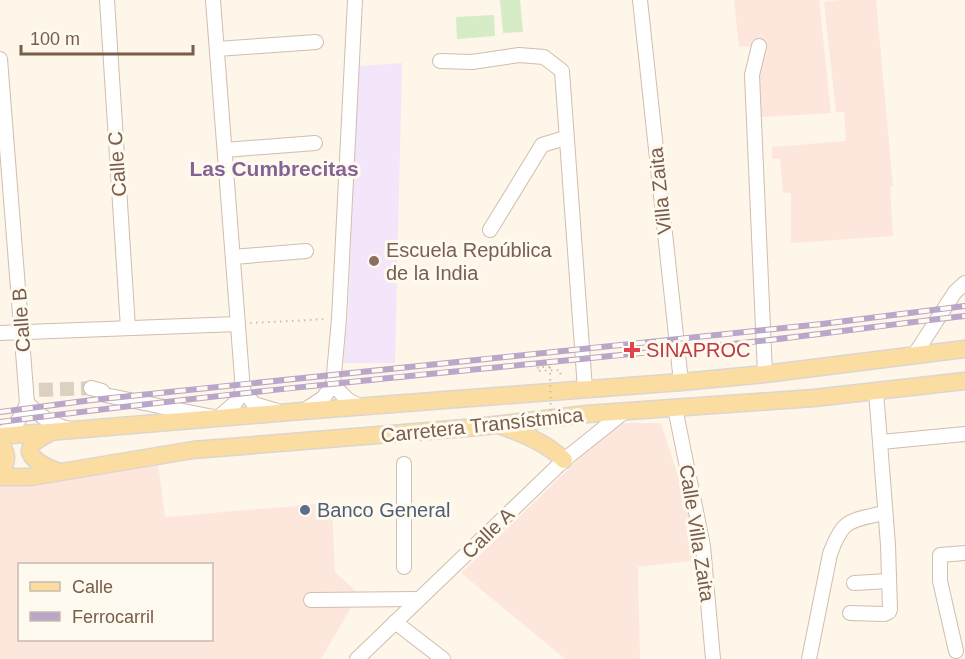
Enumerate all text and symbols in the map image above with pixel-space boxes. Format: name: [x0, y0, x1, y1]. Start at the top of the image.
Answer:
scale bar: [21, 18, 194, 56]
text: 100 m: [30, 29, 80, 49]
street label: Calle C: [104, 131, 130, 197]
street label: Villa Zaita: [644, 145, 676, 236]
district label: Las Cumbrecitas: [189, 157, 359, 180]
place label: Escuela República de la India: [386, 239, 553, 284]
marker: Escuela República de la India: [367, 254, 381, 268]
street label: Calle B: [8, 287, 34, 353]
place label: SINAPROC: [646, 339, 750, 361]
marker: SINAPROC: [623, 341, 641, 359]
street label: Carretera Transístmica: [380, 403, 585, 447]
street label: Calle Villa Zaita: [675, 463, 719, 604]
place label: Banco General: [317, 499, 450, 521]
marker: Banco General: [298, 503, 312, 517]
street label: Calle A: [458, 503, 519, 563]
legend: [18, 563, 213, 641]
text: Calle: [72, 577, 113, 597]
text: Ferrocarril: [72, 607, 154, 627]

